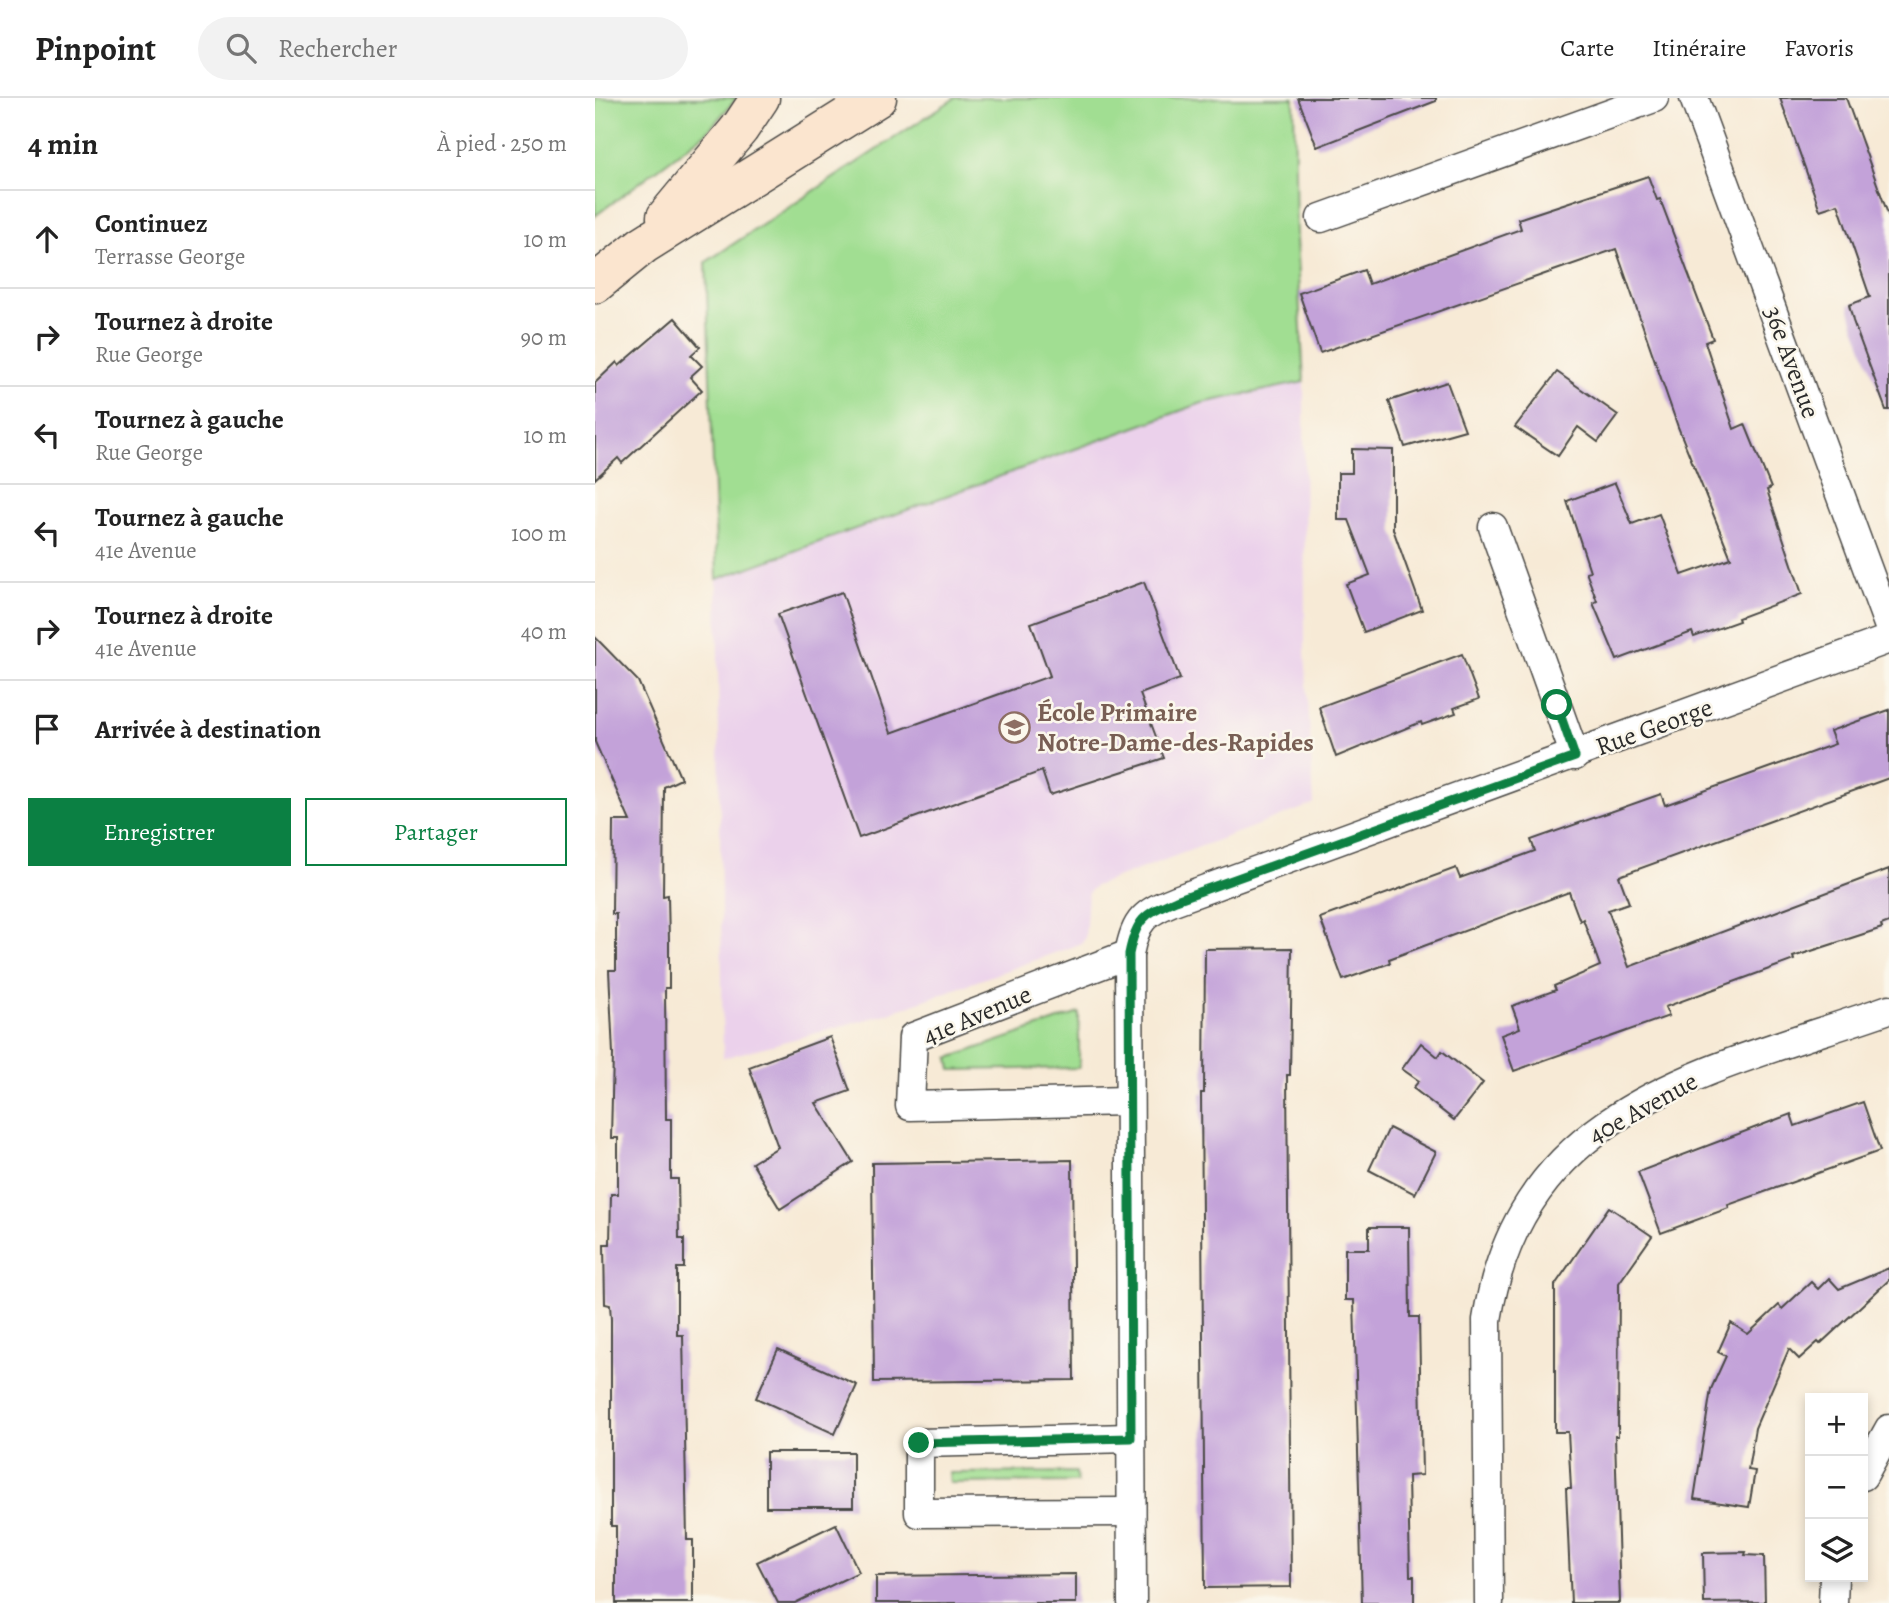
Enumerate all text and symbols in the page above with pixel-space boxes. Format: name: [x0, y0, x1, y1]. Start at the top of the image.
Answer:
search box: [198, 17, 688, 80]
text: Pinpoint: [35, 26, 156, 71]
icon: search: [222, 29, 260, 67]
text: Rechercher: [278, 31, 398, 66]
text: Carte: [1560, 32, 1614, 64]
text: Itinéraire: [1652, 32, 1746, 64]
text: Favoris: [1784, 32, 1854, 64]
text: 4 min: [28, 124, 98, 164]
text: À pied · 250 m: [437, 128, 567, 159]
text: Continuez: [95, 206, 208, 241]
icon: ahead: [28, 220, 66, 258]
text: 10 m: [523, 224, 567, 255]
text: Terrasse George: [95, 241, 245, 272]
street label: 36e Avenue: [1756, 301, 1828, 423]
text: Tournez à droite: [95, 304, 273, 339]
icon: right: [28, 318, 66, 356]
text: 90 m: [521, 322, 567, 353]
text: Rue George: [95, 339, 203, 370]
text: Tournez à gauche: [95, 402, 284, 437]
icon: left: [28, 416, 66, 454]
text: 10 m: [523, 420, 567, 451]
text: Rue George: [95, 437, 203, 468]
text: Tournez à gauche: [95, 500, 284, 535]
icon: left: [28, 514, 66, 552]
text: 100 m: [511, 518, 567, 549]
text: 41e Avenue: [95, 535, 197, 566]
text: Tournez à droite: [95, 598, 273, 633]
icon: right: [28, 612, 66, 650]
text: 40 m: [521, 616, 567, 647]
text: 41e Avenue: [95, 633, 197, 664]
route start: [1541, 689, 1572, 720]
street label: Rue George: [1591, 690, 1717, 764]
place label: École Primaire Notre-Dame-des-Rapides: [1037, 695, 1314, 760]
icon: arrive: [28, 710, 66, 748]
school or university icon: École Primaire Notre-Dame-des-Rapides: [997, 710, 1031, 744]
text: Arrivée à destination: [95, 712, 321, 747]
button: Enregistrer: [28, 798, 291, 866]
button: Partager: [305, 798, 567, 866]
street label: 41e Avenue: [917, 976, 1037, 1054]
street label: 40e Avenue: [1582, 1064, 1704, 1152]
map controls: [1805, 1393, 1868, 1582]
button: +: [1805, 1393, 1868, 1456]
route end: [903, 1427, 934, 1458]
button: −: [1805, 1456, 1868, 1519]
button: layers: [1805, 1519, 1868, 1582]

